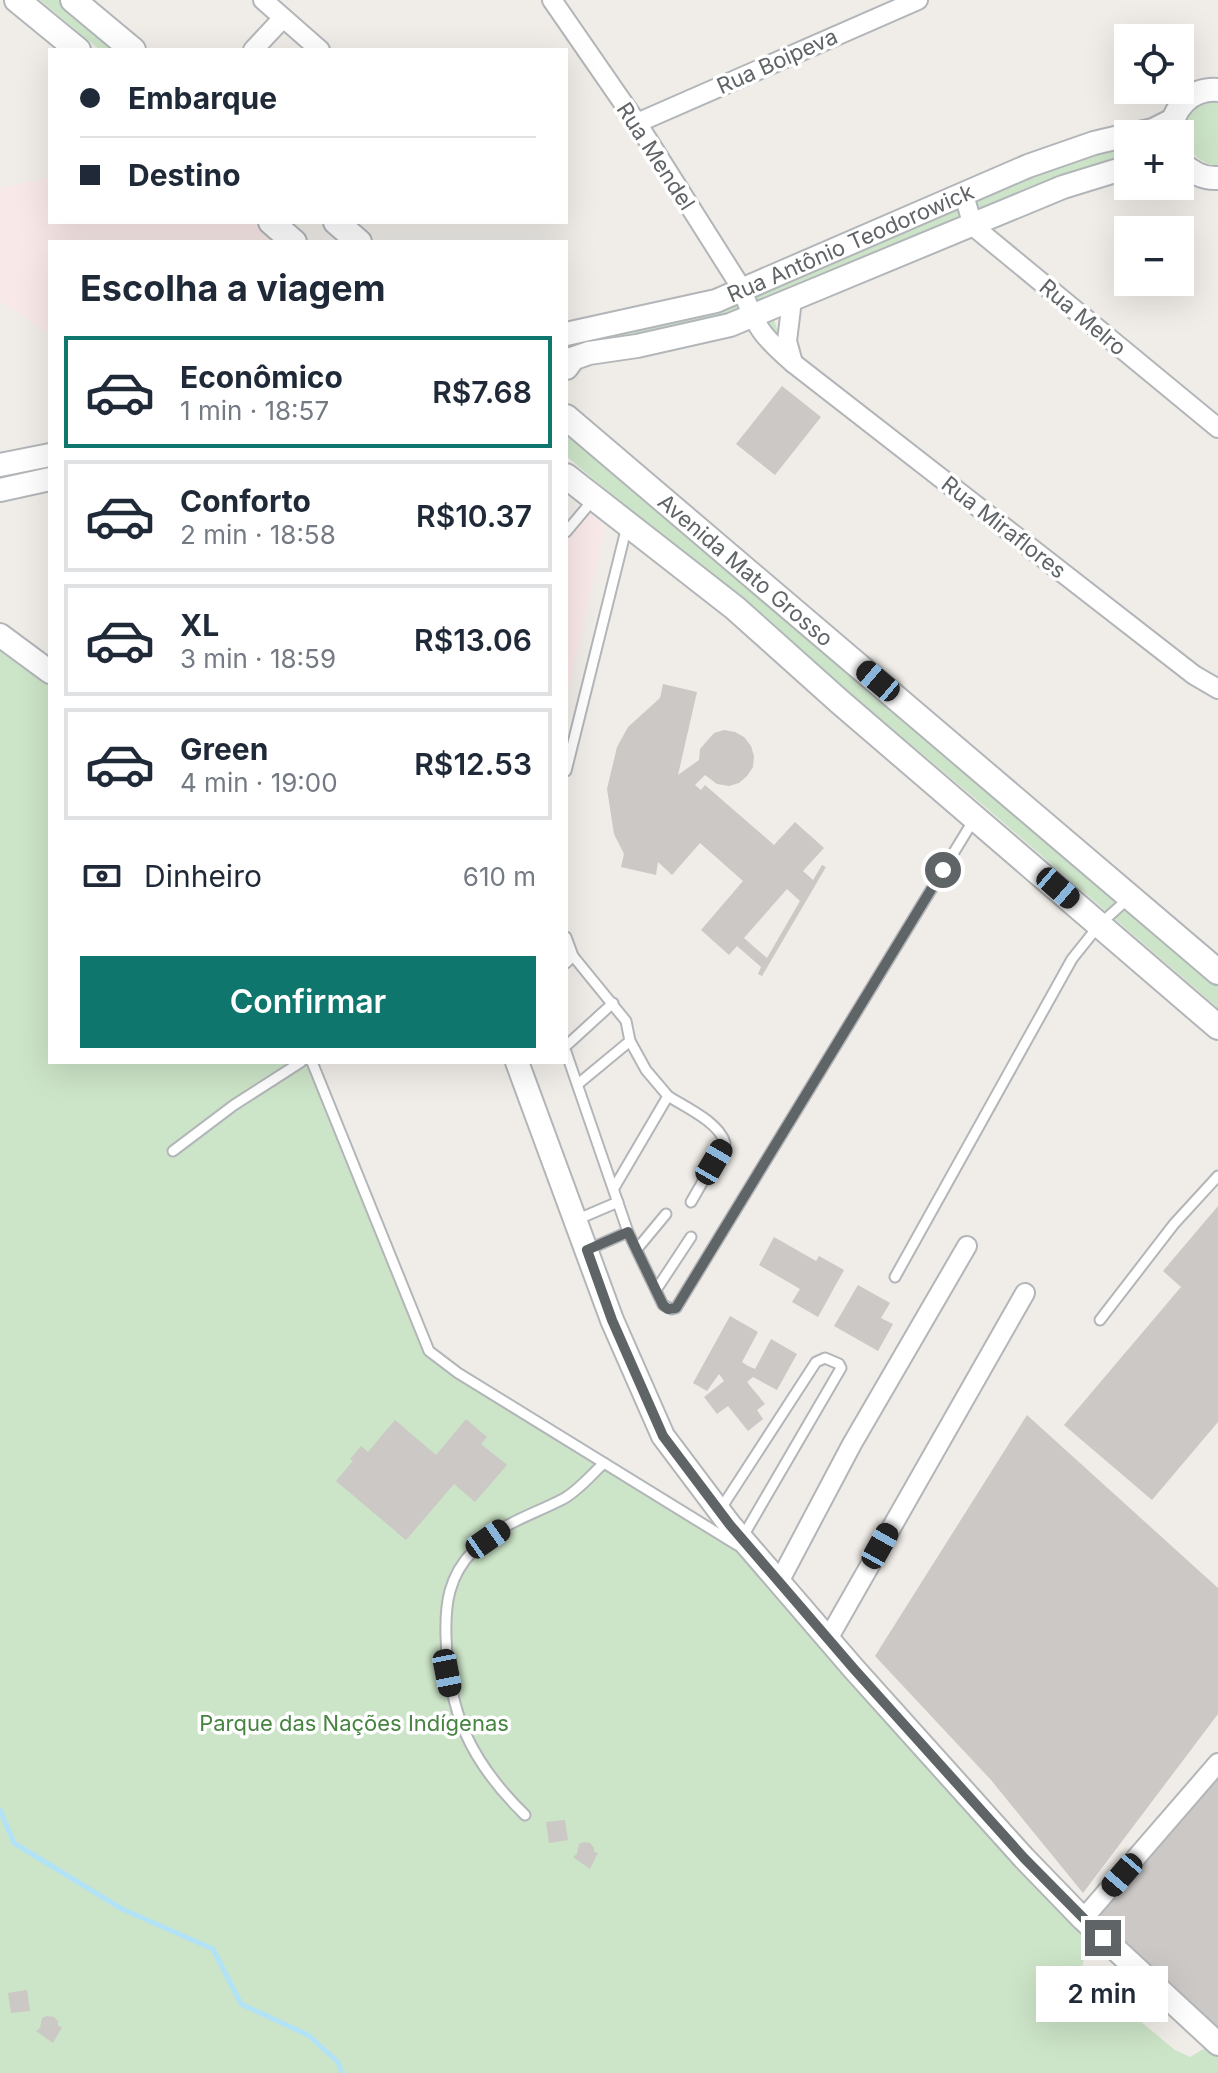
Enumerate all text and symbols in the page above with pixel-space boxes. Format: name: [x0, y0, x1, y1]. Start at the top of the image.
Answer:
street label: Rua Boipeva: [713, 23, 841, 99]
map controls: [1114, 24, 1194, 296]
button: locate: [1114, 24, 1194, 104]
text: Embarque: [128, 80, 277, 116]
street label: Rua Mendel: [612, 97, 700, 215]
button: +: [1114, 120, 1194, 200]
text: Destino: [128, 157, 241, 193]
street label: Rua Antônio Teodorowick: [723, 178, 977, 308]
button: −: [1114, 216, 1194, 296]
text: Escolha a viagem: [80, 266, 386, 310]
street label: Rua Melro: [1034, 273, 1132, 361]
icon: car: [84, 356, 156, 428]
text: Econômico: [180, 359, 343, 395]
text: R$7.68: [432, 374, 532, 410]
text: 1 min · 18:57: [180, 395, 329, 426]
street label: Rua Miraflores: [937, 470, 1071, 584]
icon: car: [84, 480, 156, 552]
text: Conforto: [180, 483, 311, 519]
street label: Avenida Mato Grosso: [653, 488, 838, 652]
text: R$10.37: [416, 498, 532, 534]
text: 2 min · 18:58: [180, 519, 336, 550]
icon: car: [84, 604, 156, 676]
text: XL: [180, 607, 219, 643]
text: R$13.06: [414, 622, 532, 658]
text: 3 min · 18:59: [180, 643, 336, 674]
car: [852, 656, 904, 706]
icon: car: [84, 728, 156, 800]
text: Green: [180, 731, 268, 767]
text: R$12.53: [414, 746, 532, 782]
text: 4 min · 19:00: [180, 767, 338, 798]
route start: [925, 852, 961, 888]
icon: cash: [80, 854, 124, 898]
text: Dinheiro: [144, 858, 262, 894]
text: 610 m: [463, 861, 536, 892]
car: [1032, 863, 1084, 913]
button: Confirmar: [80, 956, 536, 1048]
car: [692, 1135, 736, 1189]
car: [461, 1515, 515, 1563]
car: [858, 1519, 902, 1573]
car: [431, 1647, 463, 1699]
park label: Parque das Nações Indígenas: [199, 1710, 509, 1736]
car: [1097, 1849, 1147, 1901]
route end: [1085, 1920, 1121, 1956]
callout: 2 min: [1037, 1966, 1169, 2022]
text: 2 min: [1068, 1978, 1136, 2009]

